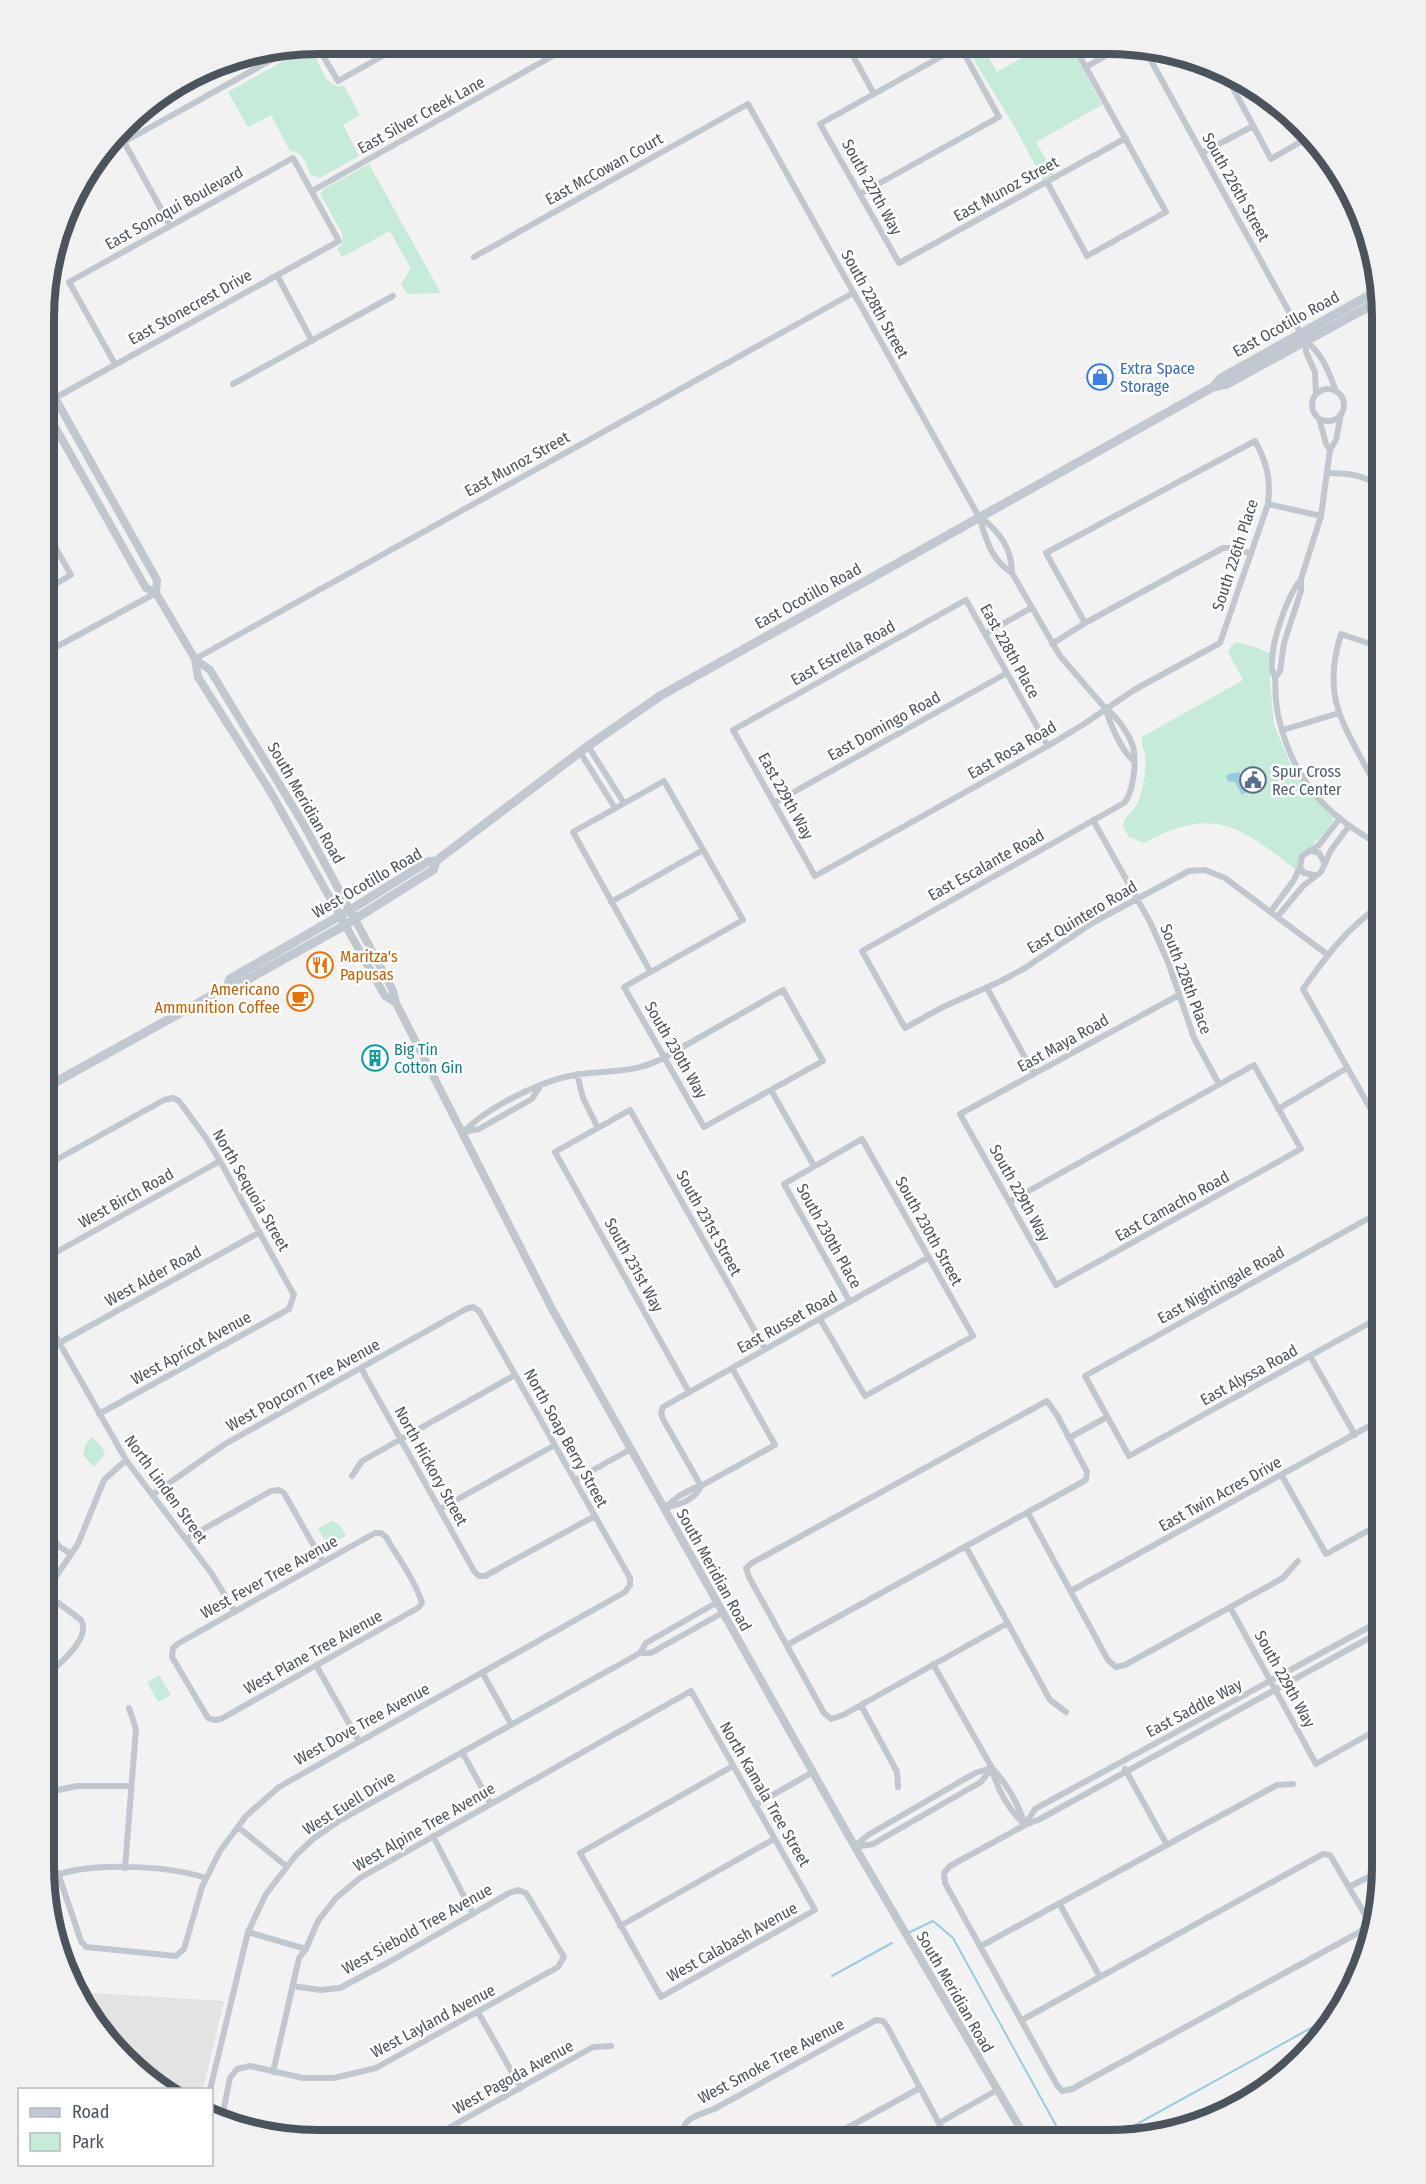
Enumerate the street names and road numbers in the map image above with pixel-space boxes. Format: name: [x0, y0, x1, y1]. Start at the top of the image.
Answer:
street label: East Silver Creek Lane: [354, 72, 488, 158]
street label: East McCowan Court: [542, 129, 667, 209]
street label: South 226th Street: [1198, 129, 1274, 245]
street label: South 227th Way: [838, 136, 906, 239]
street label: East Munoz Street: [950, 152, 1062, 226]
street label: East Sonoqui Boulevard: [102, 162, 246, 254]
street label: South 228th Street: [837, 246, 913, 362]
street label: East Stonecrest Drive: [125, 265, 255, 349]
street label: East Ocotillo Road: [1229, 287, 1343, 361]
street label: East Munoz Street: [461, 427, 573, 501]
street label: South 226th Place: [1208, 497, 1262, 613]
street label: East Ocotillo Road: [751, 559, 865, 633]
street label: East 228th Place: [976, 600, 1044, 702]
street label: East Estrella Road: [787, 616, 899, 690]
street label: East Domingo Road: [824, 687, 944, 765]
street label: East Rosa Road: [964, 717, 1060, 783]
street label: South Meridian Road: [264, 739, 348, 867]
street label: East 229th Way: [754, 749, 818, 843]
street label: East Escalante Road: [925, 825, 1047, 905]
street label: West Ocotillo Road: [309, 844, 425, 922]
street label: East Quintero Road: [1023, 877, 1141, 957]
street label: South 228th Place: [1156, 921, 1216, 1037]
street label: South 230th Way: [641, 998, 712, 1102]
street label: East Maya Road: [1014, 1010, 1112, 1076]
street label: North Sequoia Street: [208, 1126, 294, 1255]
street label: South 229th Way: [986, 1141, 1055, 1245]
street label: West Birch Road: [75, 1164, 177, 1232]
street label: South 231st Street: [672, 1167, 746, 1280]
street label: East Camacho Road: [1112, 1167, 1232, 1245]
street label: South 230th Street: [891, 1173, 967, 1289]
street label: South 230th Place: [792, 1180, 866, 1292]
street label: South 231st Way: [600, 1215, 668, 1316]
street label: West Alder Road: [102, 1242, 204, 1310]
street label: East Nightingale Road: [1154, 1242, 1288, 1328]
street label: East Russet Road: [734, 1287, 840, 1357]
street label: West Apricot Avenue: [128, 1307, 254, 1389]
street label: West Popcorn Tree Avenue: [223, 1335, 383, 1435]
street label: East Alyssa Road: [1197, 1340, 1301, 1410]
street label: North Soap Berry Street: [520, 1365, 612, 1511]
street label: North Hickory Street: [390, 1403, 472, 1530]
street label: North Linden Street: [120, 1431, 212, 1547]
street label: East Twin Acres Drive: [1155, 1452, 1285, 1536]
street label: South Meridian Road: [673, 1506, 755, 1634]
street label: West Fever Tree Avenue: [197, 1531, 341, 1623]
street label: West Plane Tree Avenue: [240, 1606, 386, 1698]
street label: South 229th Way: [1251, 1627, 1320, 1731]
street label: East Saddle Way: [1143, 1674, 1246, 1741]
street label: West Dove Tree Avenue: [291, 1679, 433, 1769]
street label: North Kamala Tree Street: [716, 1718, 815, 1870]
street label: West Euell Drive: [299, 1767, 399, 1839]
street label: West Alpine Tree Avenue: [350, 1779, 498, 1875]
street label: West Siebold Tree Avenue: [339, 1880, 495, 1978]
street label: West Calabash Avenue: [663, 1898, 801, 1986]
street label: South Meridian Road: [913, 1928, 997, 2056]
street label: West Layland Avenue: [368, 1980, 499, 2062]
street label: West Smoke Tree Avenue: [695, 2014, 847, 2108]
street label: West Pagoda Avenue: [449, 2036, 577, 2118]

